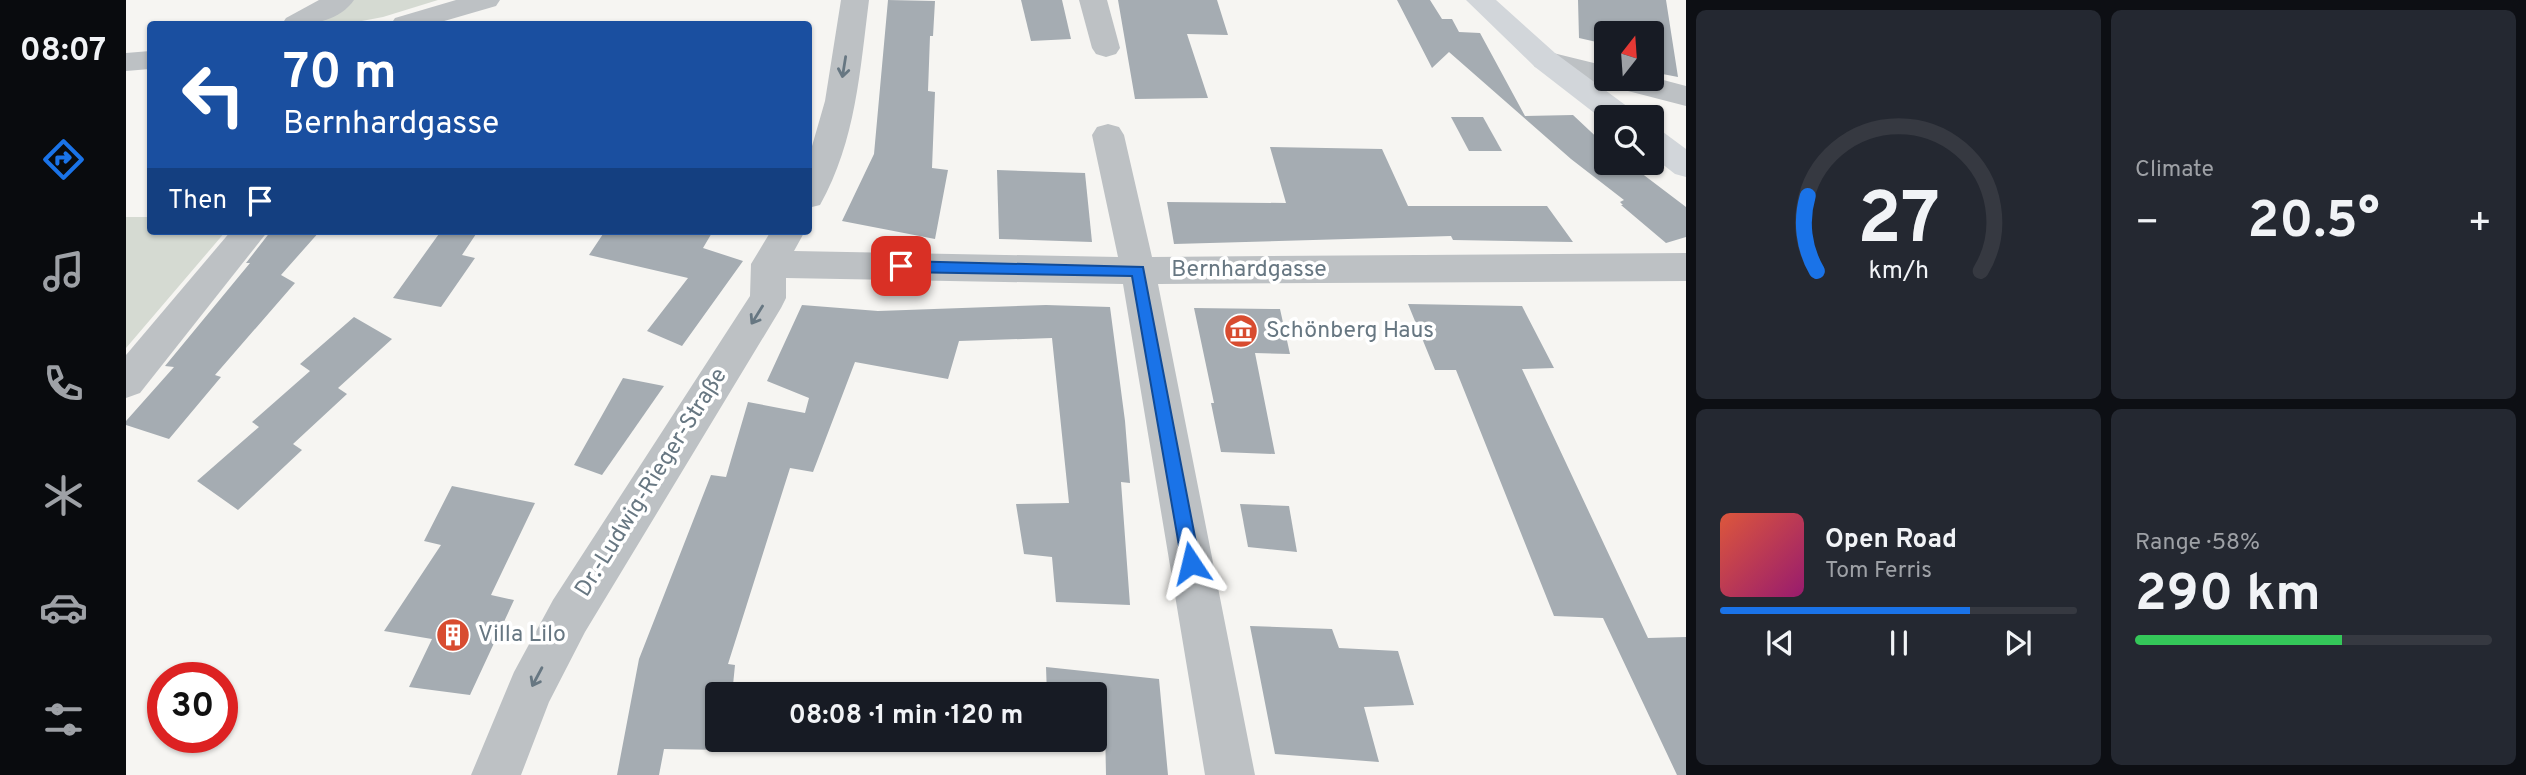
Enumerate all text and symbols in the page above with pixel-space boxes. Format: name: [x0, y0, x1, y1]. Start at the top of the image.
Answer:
north arrow: [1594, 21, 1664, 91]
map controls: [1594, 21, 1664, 175]
text: 08:07: [20, 32, 106, 72]
text: 70 m: [283, 44, 397, 106]
icon: left: [168, 49, 259, 140]
one-way arrow: [837, 56, 850, 78]
text: Bernhardgasse: [283, 105, 499, 145]
button: search: [1594, 105, 1664, 175]
icon: directions: [39, 135, 88, 184]
text: Climate: [2135, 156, 2214, 185]
text: 27: [1857, 177, 1940, 269]
icon: arrive: [241, 182, 279, 220]
text: Then: [168, 185, 227, 218]
text: 20.5°: [2247, 190, 2380, 256]
text: −: [2135, 200, 2160, 249]
text: +: [2467, 200, 2492, 249]
pin: [871, 236, 931, 296]
icon: music: [39, 247, 88, 296]
icon: arrive: [882, 247, 920, 285]
text: km/h: [1868, 255, 1929, 287]
street label: Bernhardgasse: [1171, 256, 1327, 285]
one-way arrow: [749, 305, 763, 325]
museum icon: Schönberg Haus: [1222, 312, 1260, 350]
place label: Schönberg Haus: [1266, 317, 1434, 346]
icon: phone: [39, 359, 88, 408]
street label: Dr.-Ludwig-Rieger-Straße: [570, 363, 734, 603]
icon: climate: [39, 471, 88, 520]
text: Open Road: [1825, 524, 1957, 557]
position arrow: [1154, 526, 1228, 600]
text: Range · 58%: [2135, 529, 2260, 558]
text: Tom Ferris: [1825, 557, 1932, 586]
text: 290 km: [2135, 563, 2321, 629]
icon: car: [39, 583, 88, 632]
building icon: Villa Lilo: [434, 616, 472, 654]
place label: Villa Lilo: [478, 621, 566, 650]
icon: previous: [1761, 624, 1799, 662]
icon: pause: [1880, 624, 1918, 662]
icon: next: [1999, 624, 2037, 662]
speed limit sign: 30: [147, 662, 238, 753]
one-way arrow: [530, 666, 543, 687]
icon: filters: [39, 695, 88, 744]
text: 08:08 · 1 min · 120 m: [789, 700, 1023, 733]

